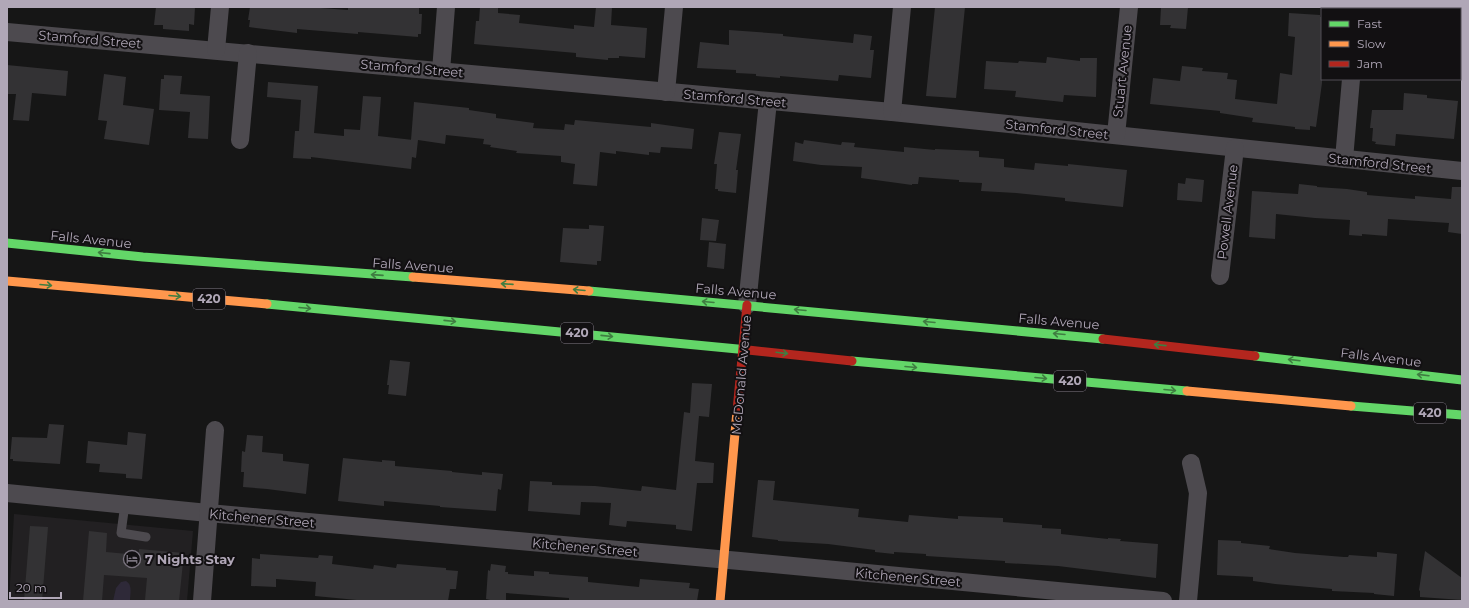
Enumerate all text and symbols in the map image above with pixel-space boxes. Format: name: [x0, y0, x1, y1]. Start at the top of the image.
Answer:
legend: [1321, 8, 1461, 80]
text: Fast: [1357, 16, 1382, 31]
street label: Stuart Avenue: [1109, 24, 1135, 118]
street label: Stamford Street: [38, 27, 142, 51]
text: Slow: [1357, 36, 1386, 51]
street label: Stamford Street: [360, 56, 464, 80]
text: Jam: [1356, 56, 1383, 71]
street label: Stamford Street: [683, 86, 787, 110]
street label: Stamford Street: [1005, 116, 1109, 142]
street label: Stamford Street: [1328, 150, 1432, 176]
street label: Powell Avenue: [1213, 163, 1241, 260]
street label: Falls Avenue: [50, 227, 132, 251]
one-way arrow: [98, 249, 111, 257]
street label: Falls Avenue: [372, 254, 454, 276]
one-way arrow: [371, 272, 384, 279]
street label: Falls Avenue: [695, 279, 777, 303]
one-way arrow: [39, 281, 52, 288]
one-way arrow: [501, 281, 514, 288]
one-way arrow: [573, 287, 586, 294]
road number: 420: [193, 289, 225, 309]
one-way arrow: [168, 292, 181, 300]
one-way arrow: [702, 298, 715, 305]
one-way arrow: [298, 304, 311, 311]
one-way arrow: [794, 306, 807, 314]
street label: Falls Avenue: [1018, 309, 1100, 333]
street label: McDonald Avenue: [728, 314, 754, 435]
one-way arrow: [443, 317, 456, 324]
one-way arrow: [923, 319, 936, 326]
road number: 420: [561, 323, 593, 343]
one-way arrow: [1053, 331, 1066, 338]
one-way arrow: [600, 332, 613, 340]
one-way arrow: [1154, 341, 1167, 348]
street label: Falls Avenue: [1340, 344, 1423, 370]
one-way arrow: [775, 350, 788, 357]
one-way arrow: [1288, 356, 1301, 364]
one-way arrow: [904, 363, 917, 370]
road number: 420: [1054, 371, 1086, 391]
one-way arrow: [1417, 371, 1430, 379]
one-way arrow: [1034, 375, 1047, 382]
one-way arrow: [1163, 386, 1176, 394]
road number: 420: [1414, 403, 1446, 423]
street label: Kitchener Street: [208, 505, 316, 531]
street label: Kitchener Street: [531, 534, 639, 560]
hotel icon: 7 Nights Stay: [122, 549, 142, 569]
place label: 7 Nights Stay: [145, 551, 235, 567]
street label: Kitchener Street: [854, 564, 962, 590]
scale bar: [10, 574, 61, 600]
text: 20 m: [16, 580, 47, 595]

